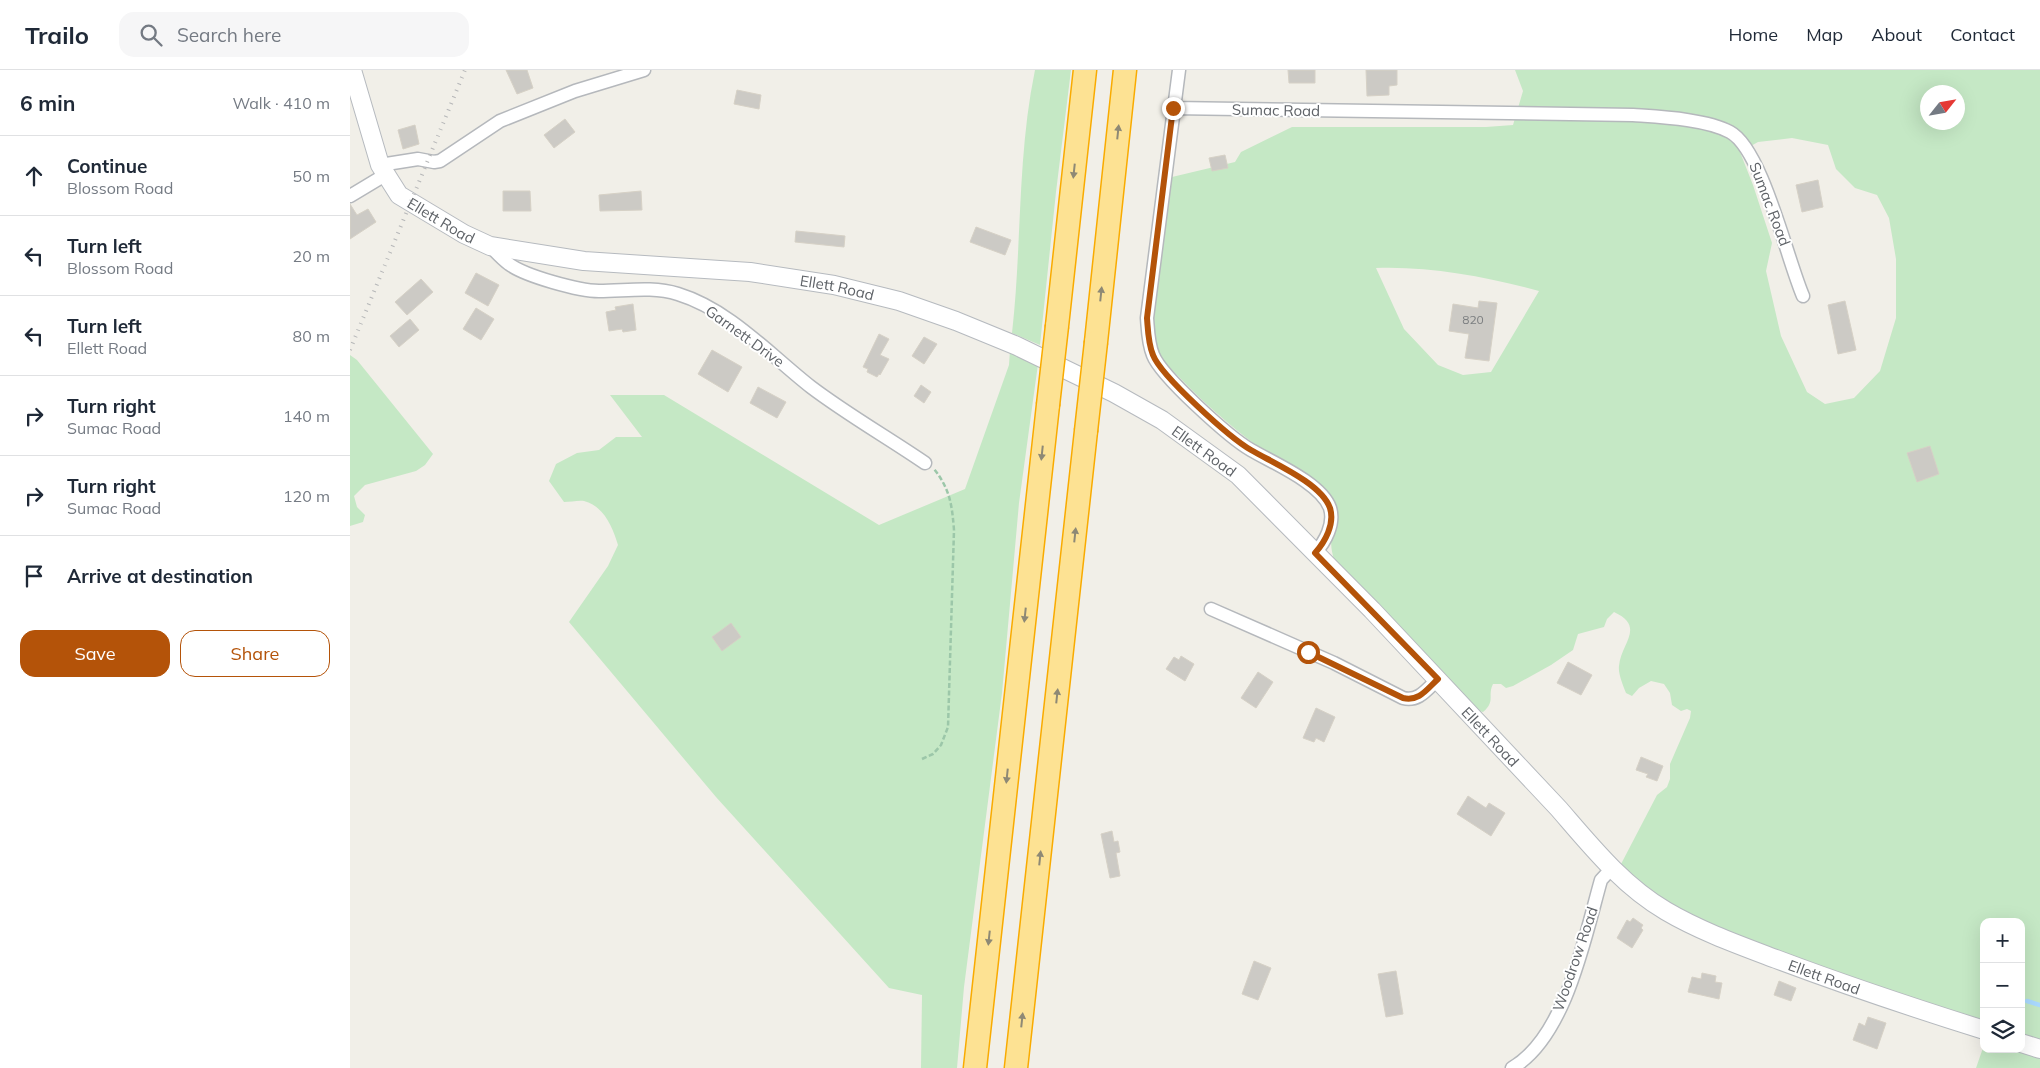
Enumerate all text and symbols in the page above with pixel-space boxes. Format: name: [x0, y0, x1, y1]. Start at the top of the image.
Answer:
search box: [119, 12, 469, 57]
text: Trailo: [25, 20, 89, 50]
icon: search: [137, 21, 165, 49]
text: Search here: [177, 23, 281, 47]
text: Home: [1728, 23, 1778, 46]
text: Map: [1806, 23, 1843, 46]
text: About: [1871, 23, 1922, 46]
text: Contact: [1950, 23, 2015, 46]
north arrow: [1920, 85, 1965, 130]
text: 6 min: [20, 90, 75, 116]
text: Walk · 410 m: [232, 93, 330, 113]
route end: [1162, 97, 1185, 120]
street label: Sumac Road: [1232, 100, 1320, 120]
one-way arrow: [1114, 124, 1122, 140]
text: Continue: [67, 154, 147, 178]
street label: Sumac Road: [1745, 159, 1795, 249]
icon: ahead: [20, 162, 48, 190]
one-way arrow: [1070, 163, 1078, 179]
text: 50 m: [293, 166, 330, 186]
text: Blossom Road: [67, 178, 173, 198]
street label: Ellett Road: [404, 193, 478, 247]
text: Turn left: [67, 234, 142, 258]
icon: left: [20, 242, 48, 270]
text: 20 m: [293, 246, 330, 266]
text: Blossom Road: [67, 258, 173, 278]
street label: Ellett Road: [799, 270, 876, 304]
one-way arrow: [1097, 286, 1105, 302]
street label: Garnett Drive: [702, 301, 788, 371]
house number: 820: [1462, 312, 1484, 327]
text: Turn left: [67, 314, 142, 338]
icon: left: [20, 322, 48, 350]
text: 80 m: [293, 326, 330, 346]
text: Ellett Road: [67, 338, 147, 358]
text: Turn right: [67, 394, 156, 418]
icon: right: [20, 402, 48, 430]
text: 140 m: [283, 406, 330, 426]
text: Sumac Road: [67, 418, 161, 438]
street label: Ellett Road: [1168, 421, 1240, 480]
one-way arrow: [1038, 445, 1046, 461]
text: Turn right: [67, 474, 156, 498]
icon: right: [20, 482, 48, 510]
text: 120 m: [283, 486, 330, 506]
text: Sumac Road: [67, 498, 161, 518]
one-way arrow: [1071, 527, 1079, 543]
icon: arrive: [20, 562, 48, 590]
text: Arrive at destination: [67, 564, 253, 588]
one-way arrow: [1021, 607, 1029, 623]
button: Save: [20, 630, 170, 677]
button: Share: [180, 630, 330, 677]
route start: [1297, 641, 1320, 664]
one-way arrow: [1053, 688, 1061, 704]
street label: Ellett Road: [1458, 702, 1523, 770]
one-way arrow: [1003, 768, 1011, 784]
one-way arrow: [1036, 850, 1044, 866]
street label: Woodrow Road: [1548, 904, 1602, 1014]
map controls: [1980, 918, 2025, 1053]
button: +: [1980, 918, 2025, 963]
one-way arrow: [985, 930, 993, 946]
street label: Ellett Road: [1786, 955, 1863, 998]
button: −: [1980, 963, 2025, 1008]
button: layers: [1980, 1008, 2025, 1053]
one-way arrow: [1018, 1011, 1026, 1027]

